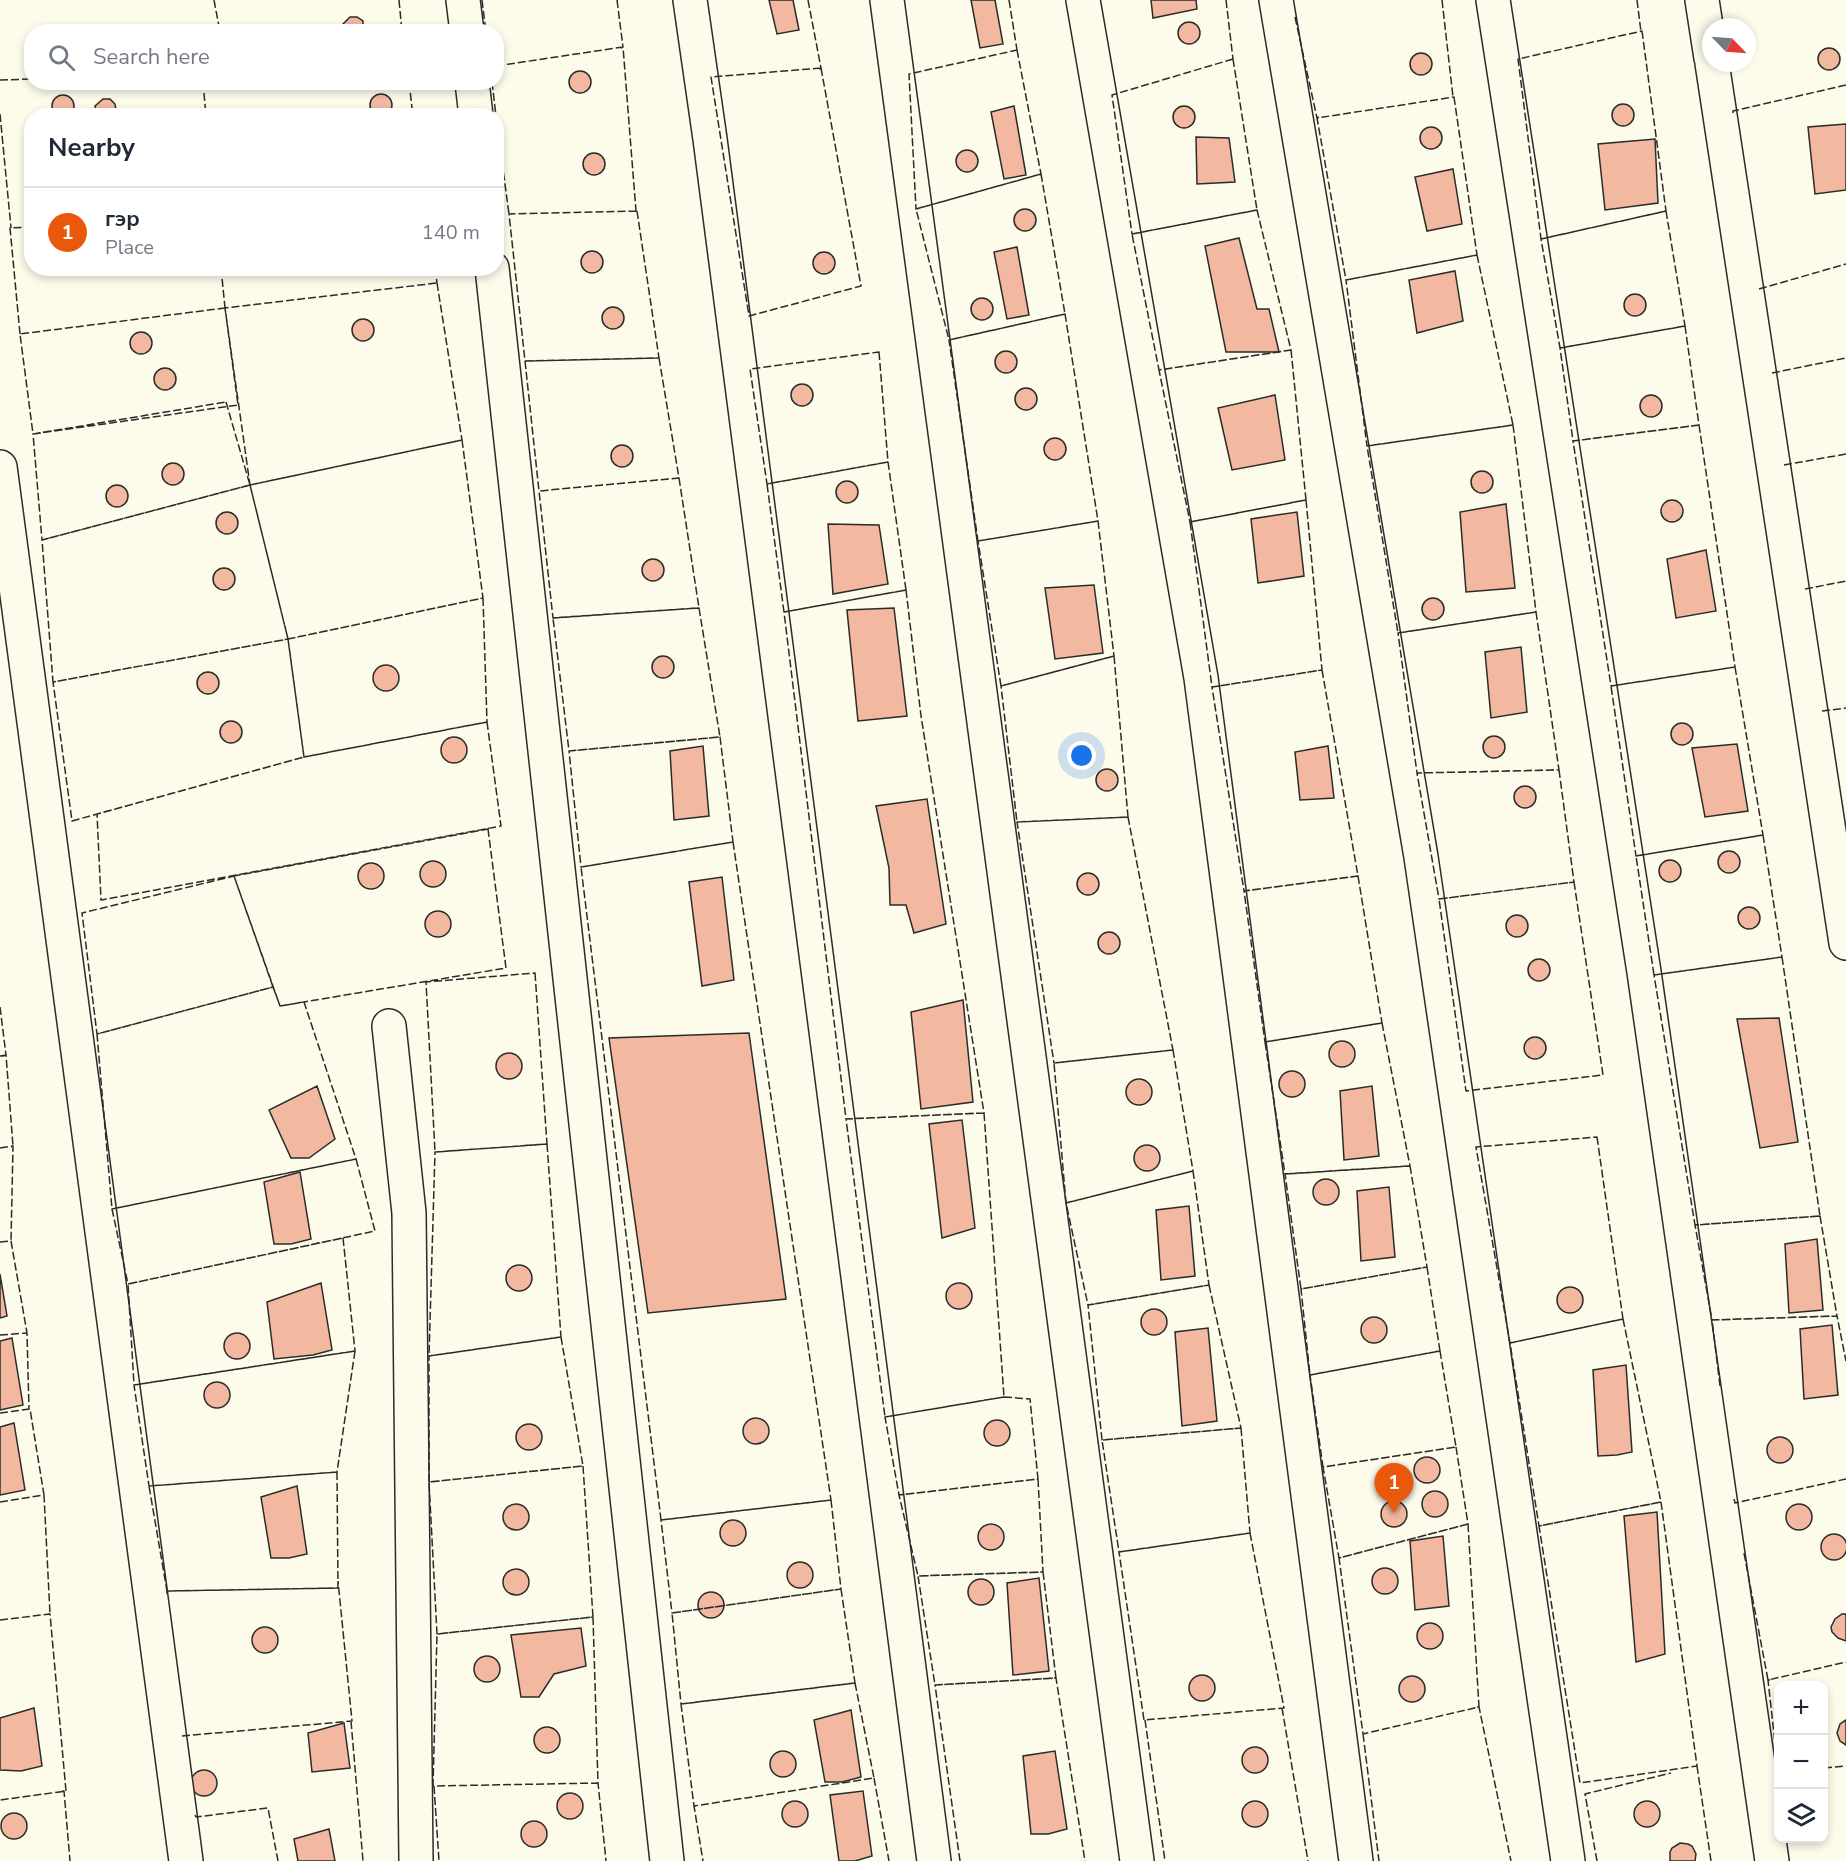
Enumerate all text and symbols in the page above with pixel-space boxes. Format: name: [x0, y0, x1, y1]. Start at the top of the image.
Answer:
north arrow: [1702, 18, 1756, 72]
search box: [24, 24, 504, 90]
icon: search: [45, 41, 78, 74]
text: Search here: [93, 42, 210, 72]
text: Nearby: [48, 130, 135, 165]
text: гэр: [105, 204, 140, 234]
text: 1: [62, 219, 74, 246]
text: 140 m: [422, 219, 480, 246]
text: Place: [105, 234, 154, 261]
your location: [1067, 741, 1096, 770]
pin: 1: [1374, 1464, 1414, 1513]
map controls: [1774, 1681, 1828, 1843]
button: +: [1774, 1681, 1828, 1735]
button: −: [1774, 1735, 1828, 1789]
button: layers: [1774, 1789, 1828, 1843]

